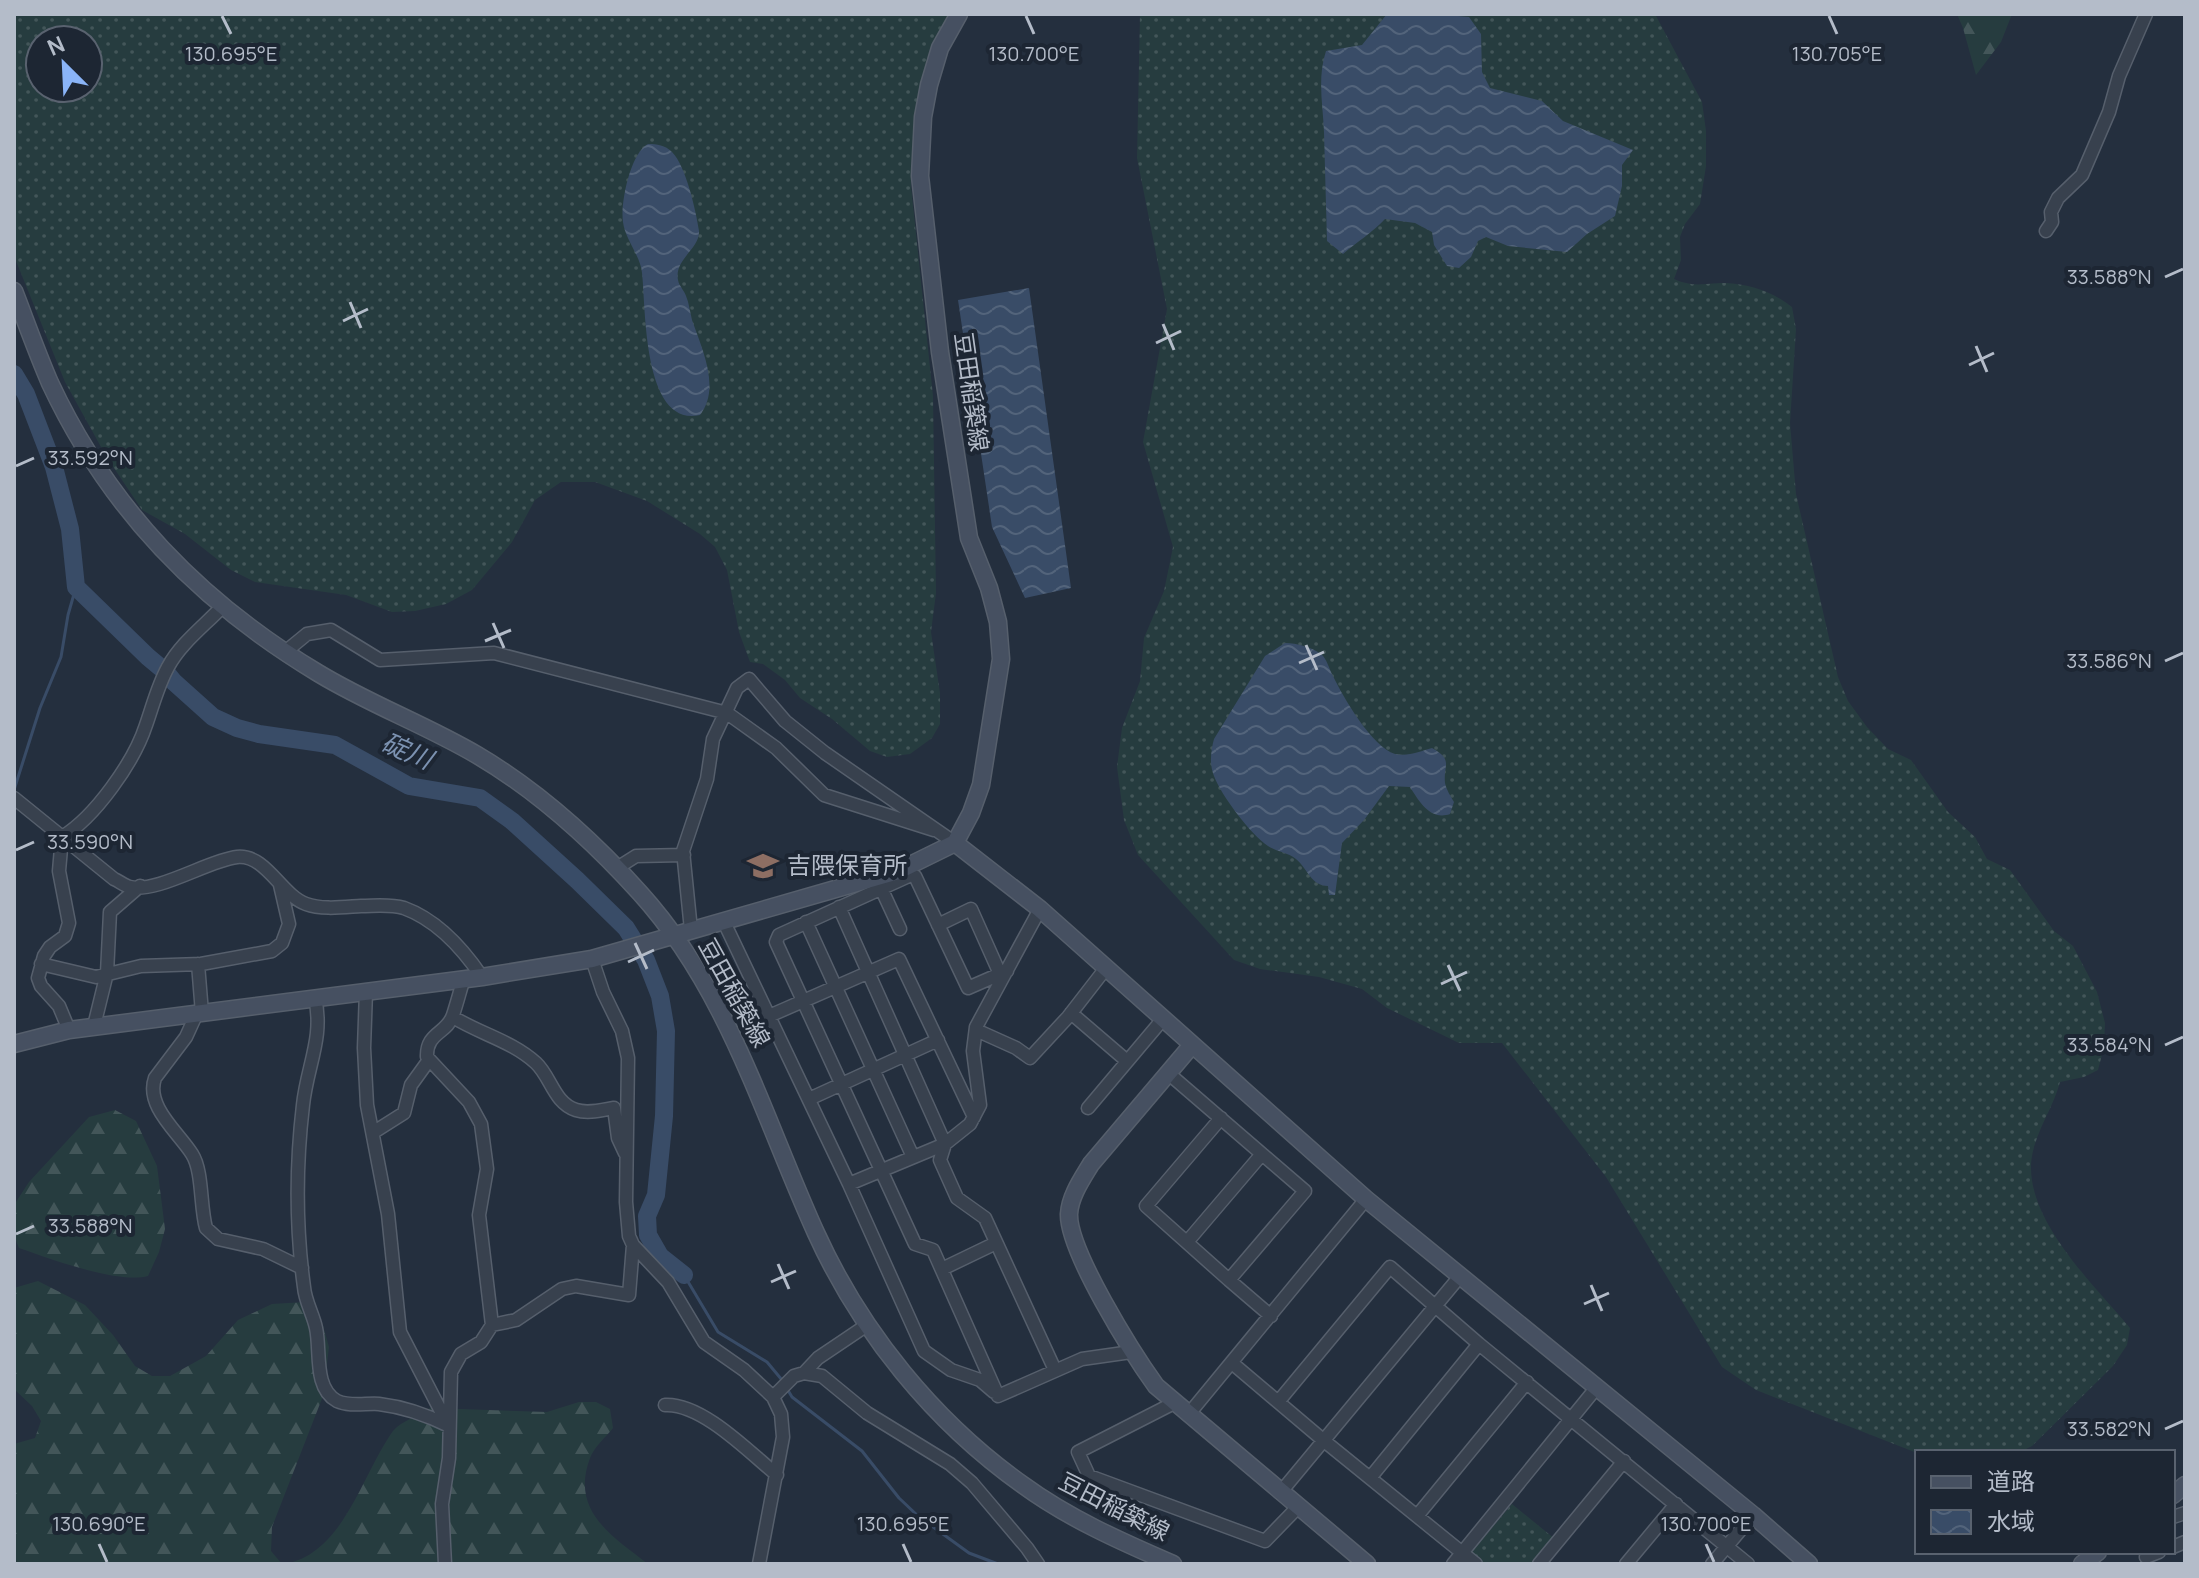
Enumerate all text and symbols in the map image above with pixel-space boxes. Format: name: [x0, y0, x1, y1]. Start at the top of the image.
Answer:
north arrow: [24, 24, 104, 104]
text: N: [43, 29, 69, 63]
text: 130.695°E: [185, 40, 277, 67]
text: 130.700°E: [989, 40, 1079, 67]
text: 130.705°E: [1792, 40, 1882, 67]
text: 33.588°N: [2067, 263, 2151, 290]
street label: 豆田稲築線: [948, 330, 997, 454]
text: 33.592°N: [47, 444, 133, 471]
text: 33.586°N: [2066, 647, 2152, 674]
water label: 碇川: [376, 723, 441, 778]
text: 33.590°N: [47, 828, 133, 855]
place label: 吉隈保育所: [787, 848, 907, 881]
school or university icon: 吉隈保育所: [746, 849, 780, 883]
street label: 豆田稲築線: [692, 932, 779, 1053]
text: 33.584°N: [2067, 1031, 2151, 1058]
text: 33.588°N: [48, 1212, 132, 1239]
text: 33.582°N: [2067, 1415, 2151, 1442]
legend: [1915, 1450, 2175, 1554]
street label: 豆田稲築線: [1054, 1464, 1176, 1548]
text: 道路: [1987, 1464, 2035, 1497]
text: 水域: [1987, 1504, 2035, 1537]
text: 130.690°E: [52, 1510, 146, 1537]
text: 130.695°E: [857, 1510, 949, 1537]
text: 130.700°E: [1661, 1510, 1751, 1537]

